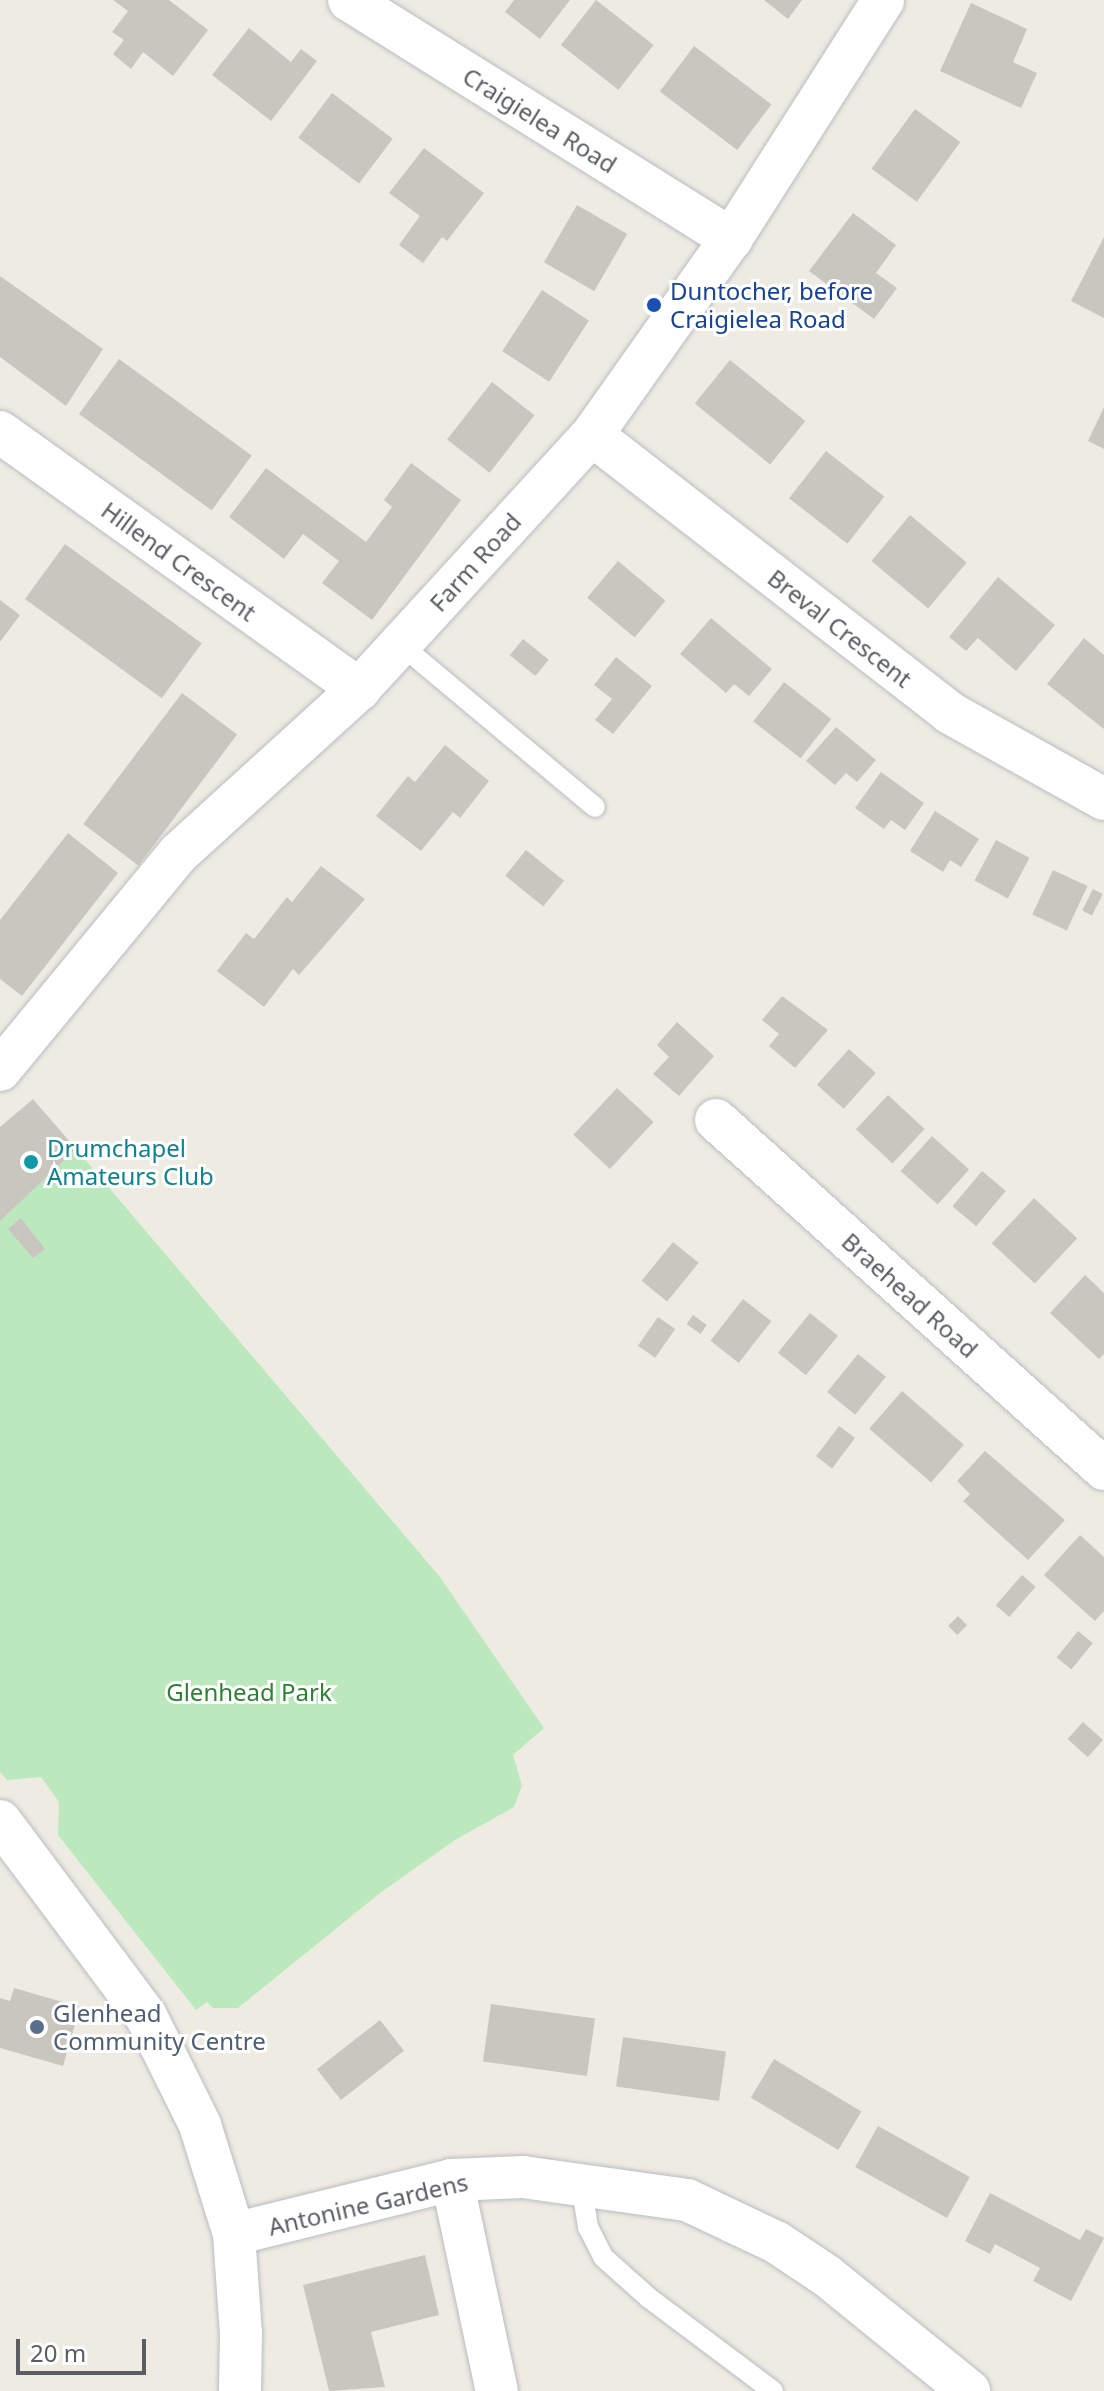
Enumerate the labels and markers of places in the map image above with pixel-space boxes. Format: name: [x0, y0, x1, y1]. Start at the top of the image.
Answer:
place label: Duntocher, before Craigielea Road: [670, 277, 873, 333]
marker: Duntocher, before Craigielea Road: [645, 296, 663, 314]
place label: Drumchapel Amateurs Club: [47, 1134, 214, 1190]
marker: Drumchapel Amateurs Club: [22, 1153, 40, 1171]
place label: Glenhead Community Centre: [53, 1999, 266, 2055]
marker: Glenhead Community Centre: [28, 2018, 46, 2036]

